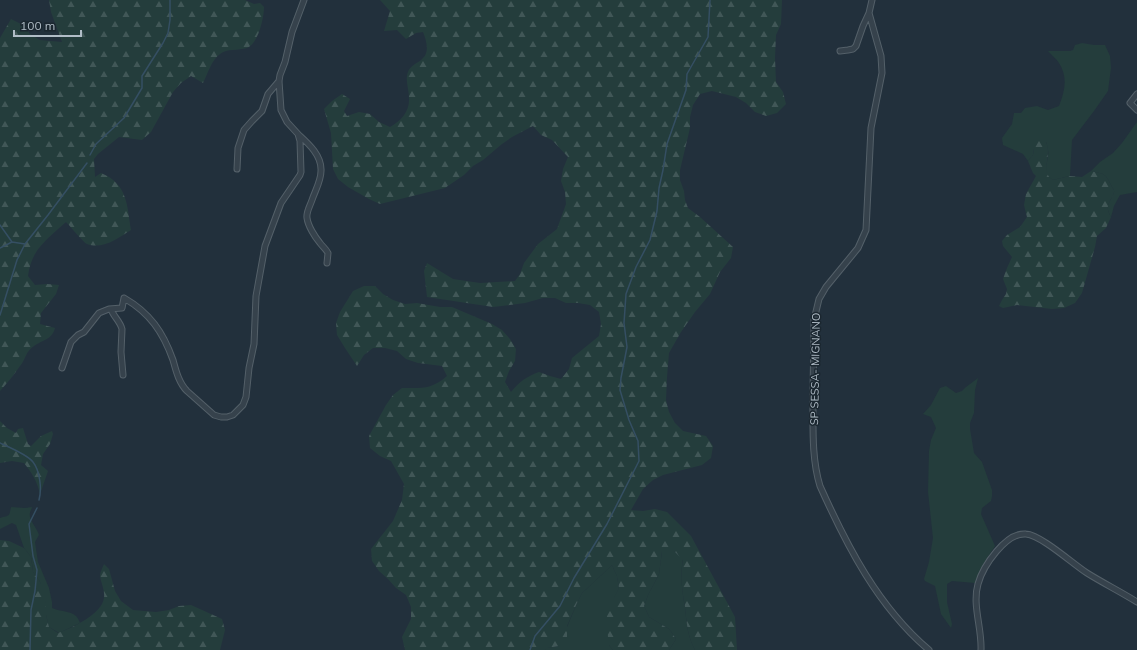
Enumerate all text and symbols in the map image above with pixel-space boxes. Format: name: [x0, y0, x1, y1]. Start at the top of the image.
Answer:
scale bar: [14, 12, 81, 38]
text: 100 m: [20, 18, 55, 33]
street label: SP SESSA- MIGNANO: [807, 313, 823, 425]

